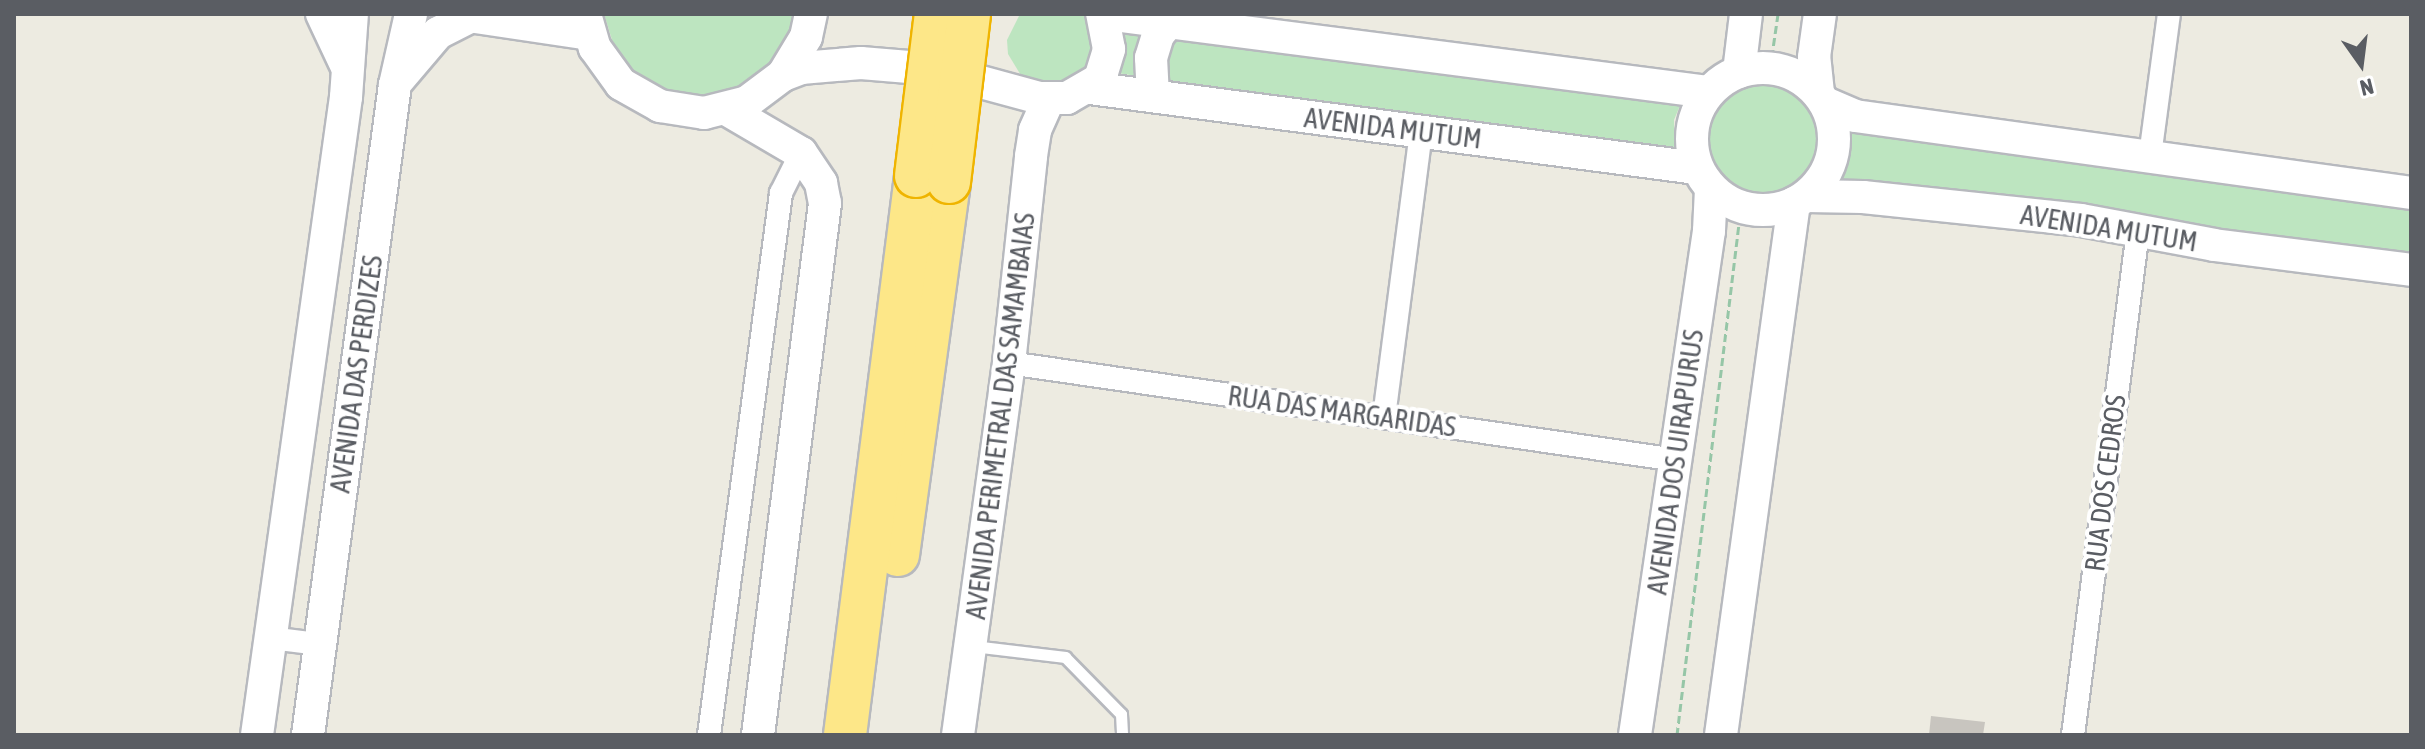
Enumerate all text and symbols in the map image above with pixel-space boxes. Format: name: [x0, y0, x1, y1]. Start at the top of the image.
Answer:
north arrow: [2321, 24, 2401, 104]
text: N: [2357, 73, 2376, 101]
street label: AVENIDA MUTUM: [1302, 100, 1484, 156]
street label: AVENIDA MUTUM: [2018, 197, 2200, 259]
street label: AVENIDA PERIMETRAL DAS SAMAMBAIAS: [958, 211, 1042, 621]
street label: AVENIDA DAS PERDIZES: [323, 253, 389, 495]
street label: AVENIDA DOS UIRAPURUS: [1640, 327, 1710, 597]
street label: RUA DAS MARGARIDAS: [1226, 378, 1458, 444]
street label: RUA DOS CEDROS: [2077, 393, 2133, 573]

